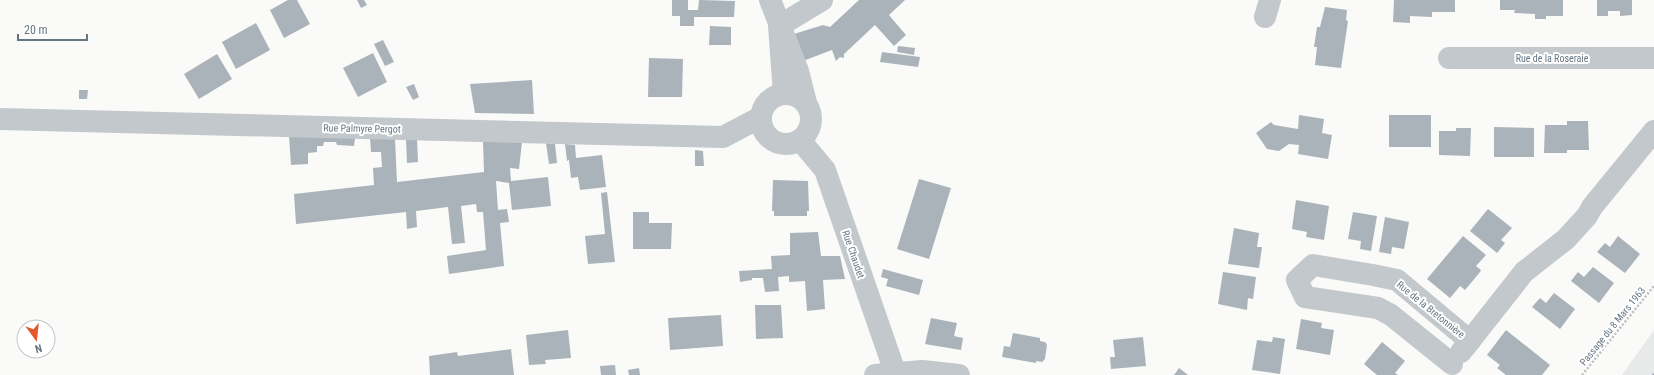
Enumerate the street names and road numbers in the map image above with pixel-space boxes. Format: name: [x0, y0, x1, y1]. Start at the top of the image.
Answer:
street label: Rue de la Roseraie: [1516, 53, 1589, 64]
street label: Rue Palmyre Pergot: [323, 122, 401, 135]
street label: Rue Chaudet: [840, 229, 867, 280]
street label: Rue de la Bretonnière: [1395, 279, 1467, 340]
street label: Passage du 8 Mars 1963: [1577, 285, 1647, 368]

